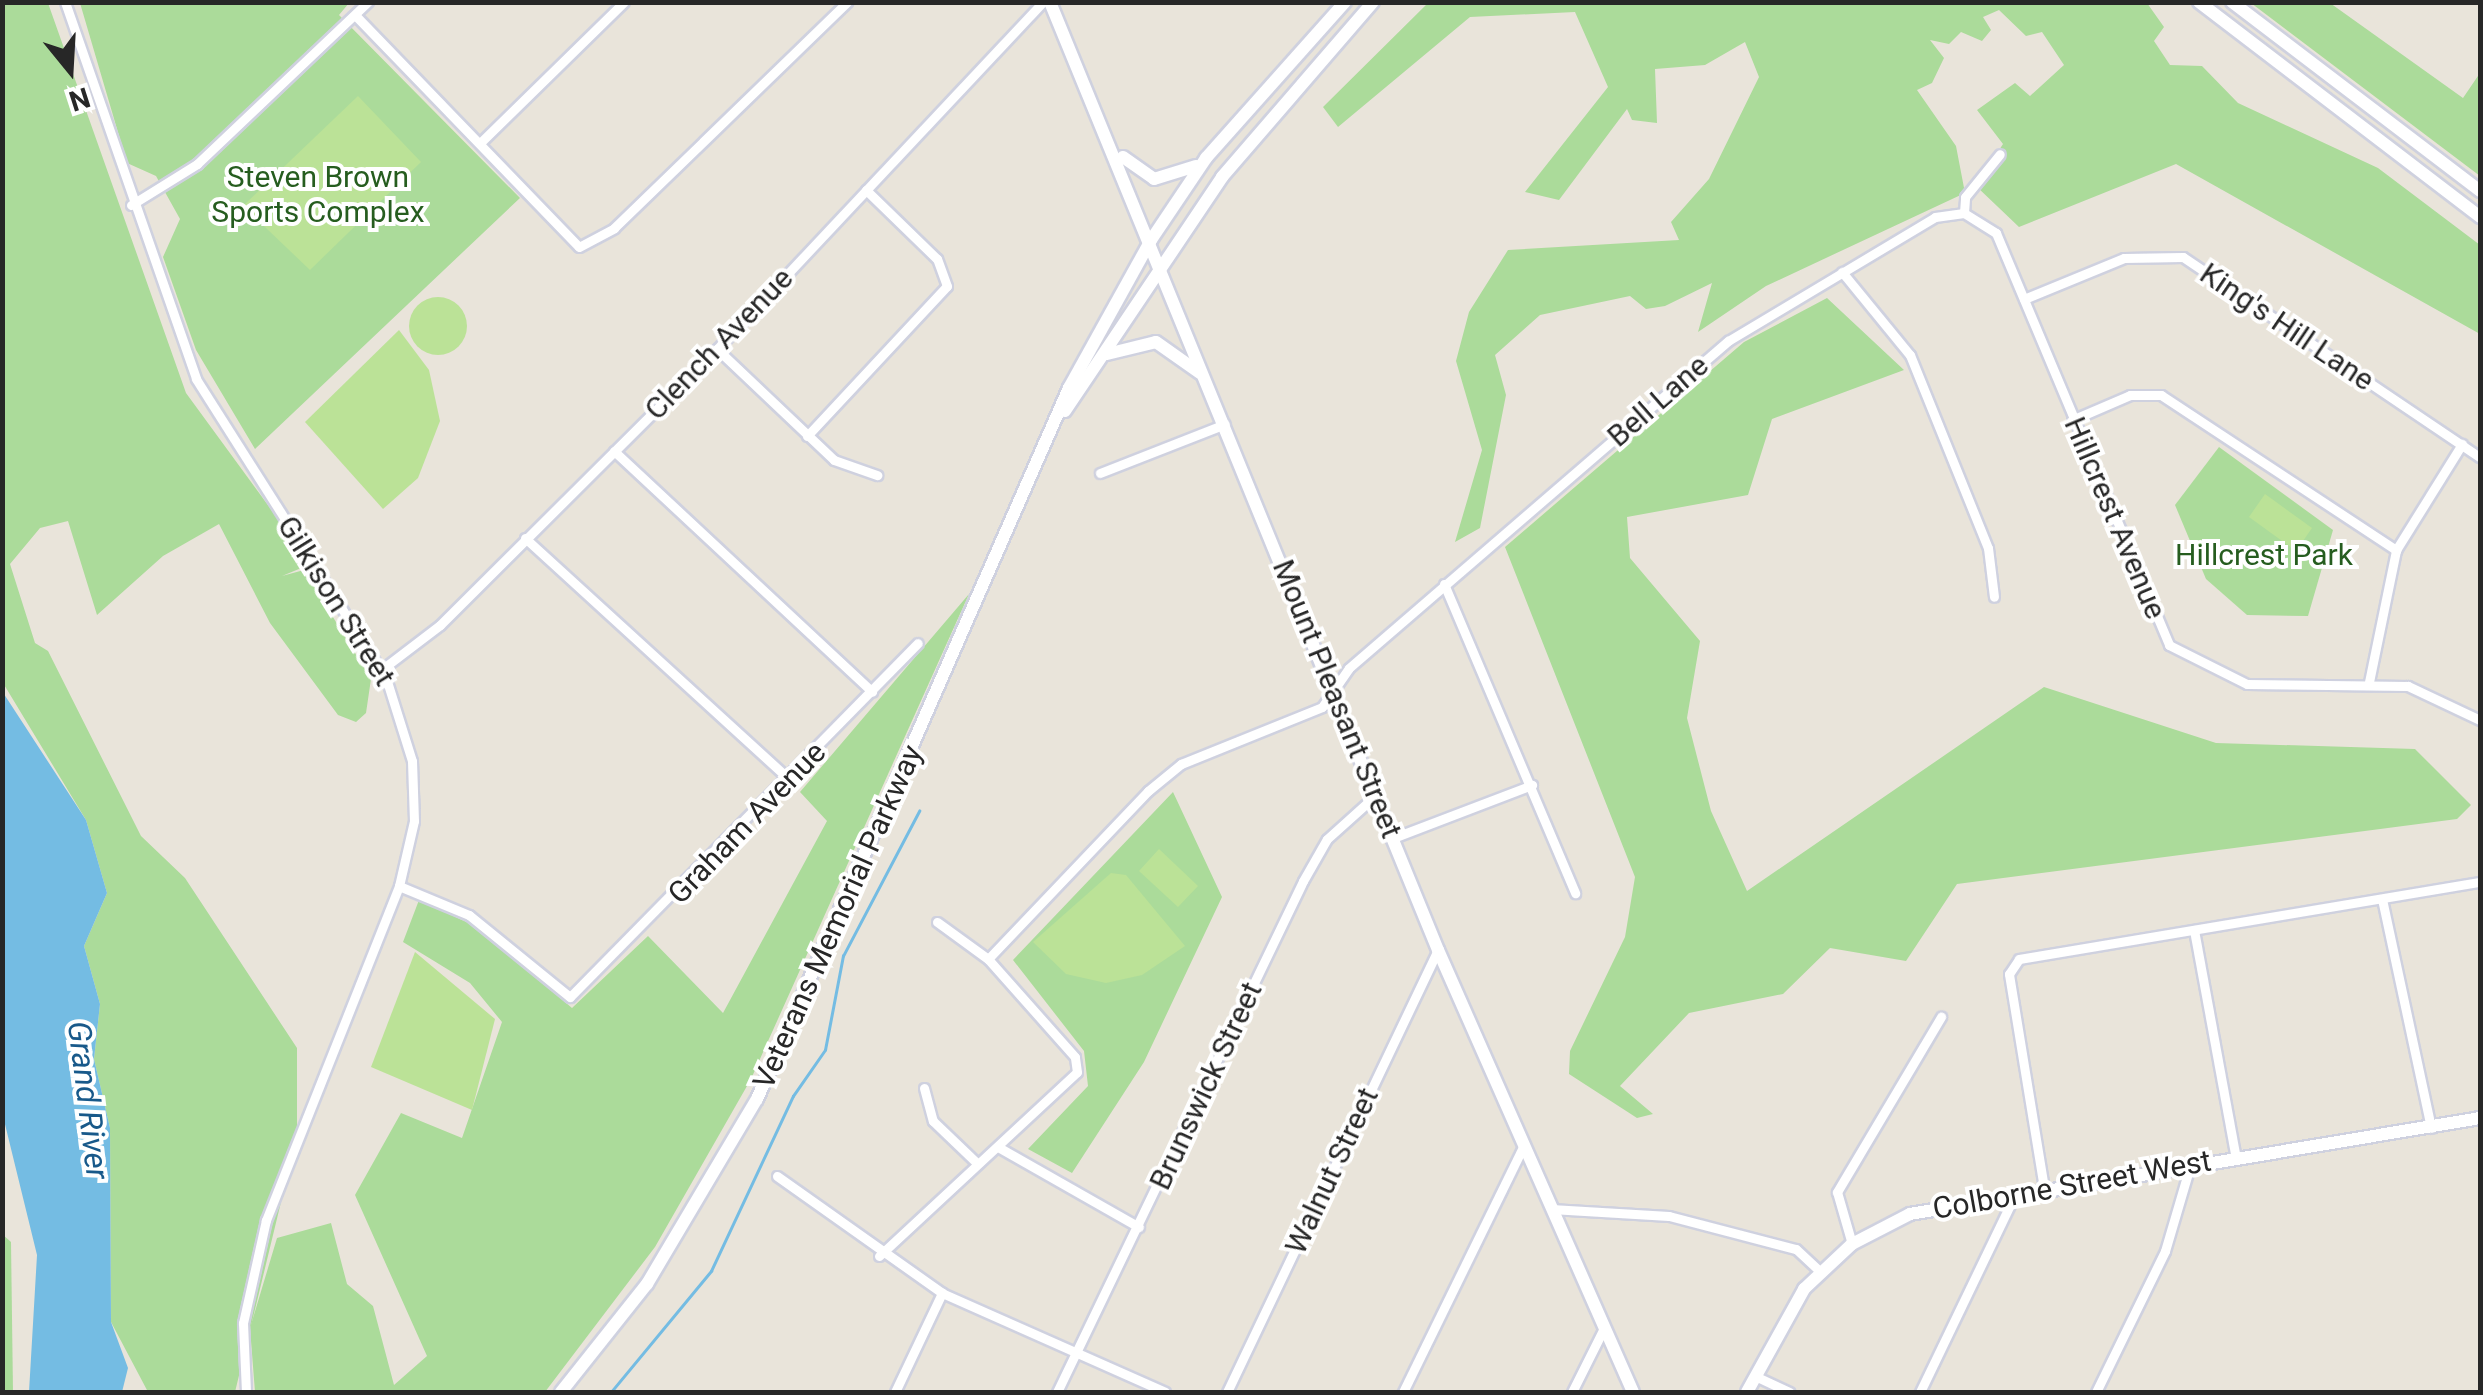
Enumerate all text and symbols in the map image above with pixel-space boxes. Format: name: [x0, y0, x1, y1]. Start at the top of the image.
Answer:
north arrow: [20, 20, 120, 120]
text: N: [65, 80, 94, 118]
park label: Steven Brown Sports Complex: [211, 159, 425, 230]
street label: King's Hill Lane: [2193, 256, 2381, 398]
street label: Clench Avenue: [638, 261, 800, 427]
street label: Bell Lane: [1600, 348, 1716, 454]
street label: Hillcrest Avenue: [2056, 412, 2174, 624]
street label: Gilkison Street: [270, 510, 402, 692]
park label: Hillcrest Park: [2175, 537, 2353, 573]
street label: Mount Pleasant Street: [1265, 555, 1409, 843]
street label: Graham Avenue: [661, 735, 833, 911]
street label: Veterans Memorial Parkway: [746, 739, 930, 1095]
street label: Brunswick Street: [1142, 977, 1270, 1195]
water label: Grand River: [59, 1019, 117, 1181]
street label: Walnut Street: [1278, 1082, 1386, 1260]
street label: Colborne Street West: [1930, 1143, 2214, 1227]

